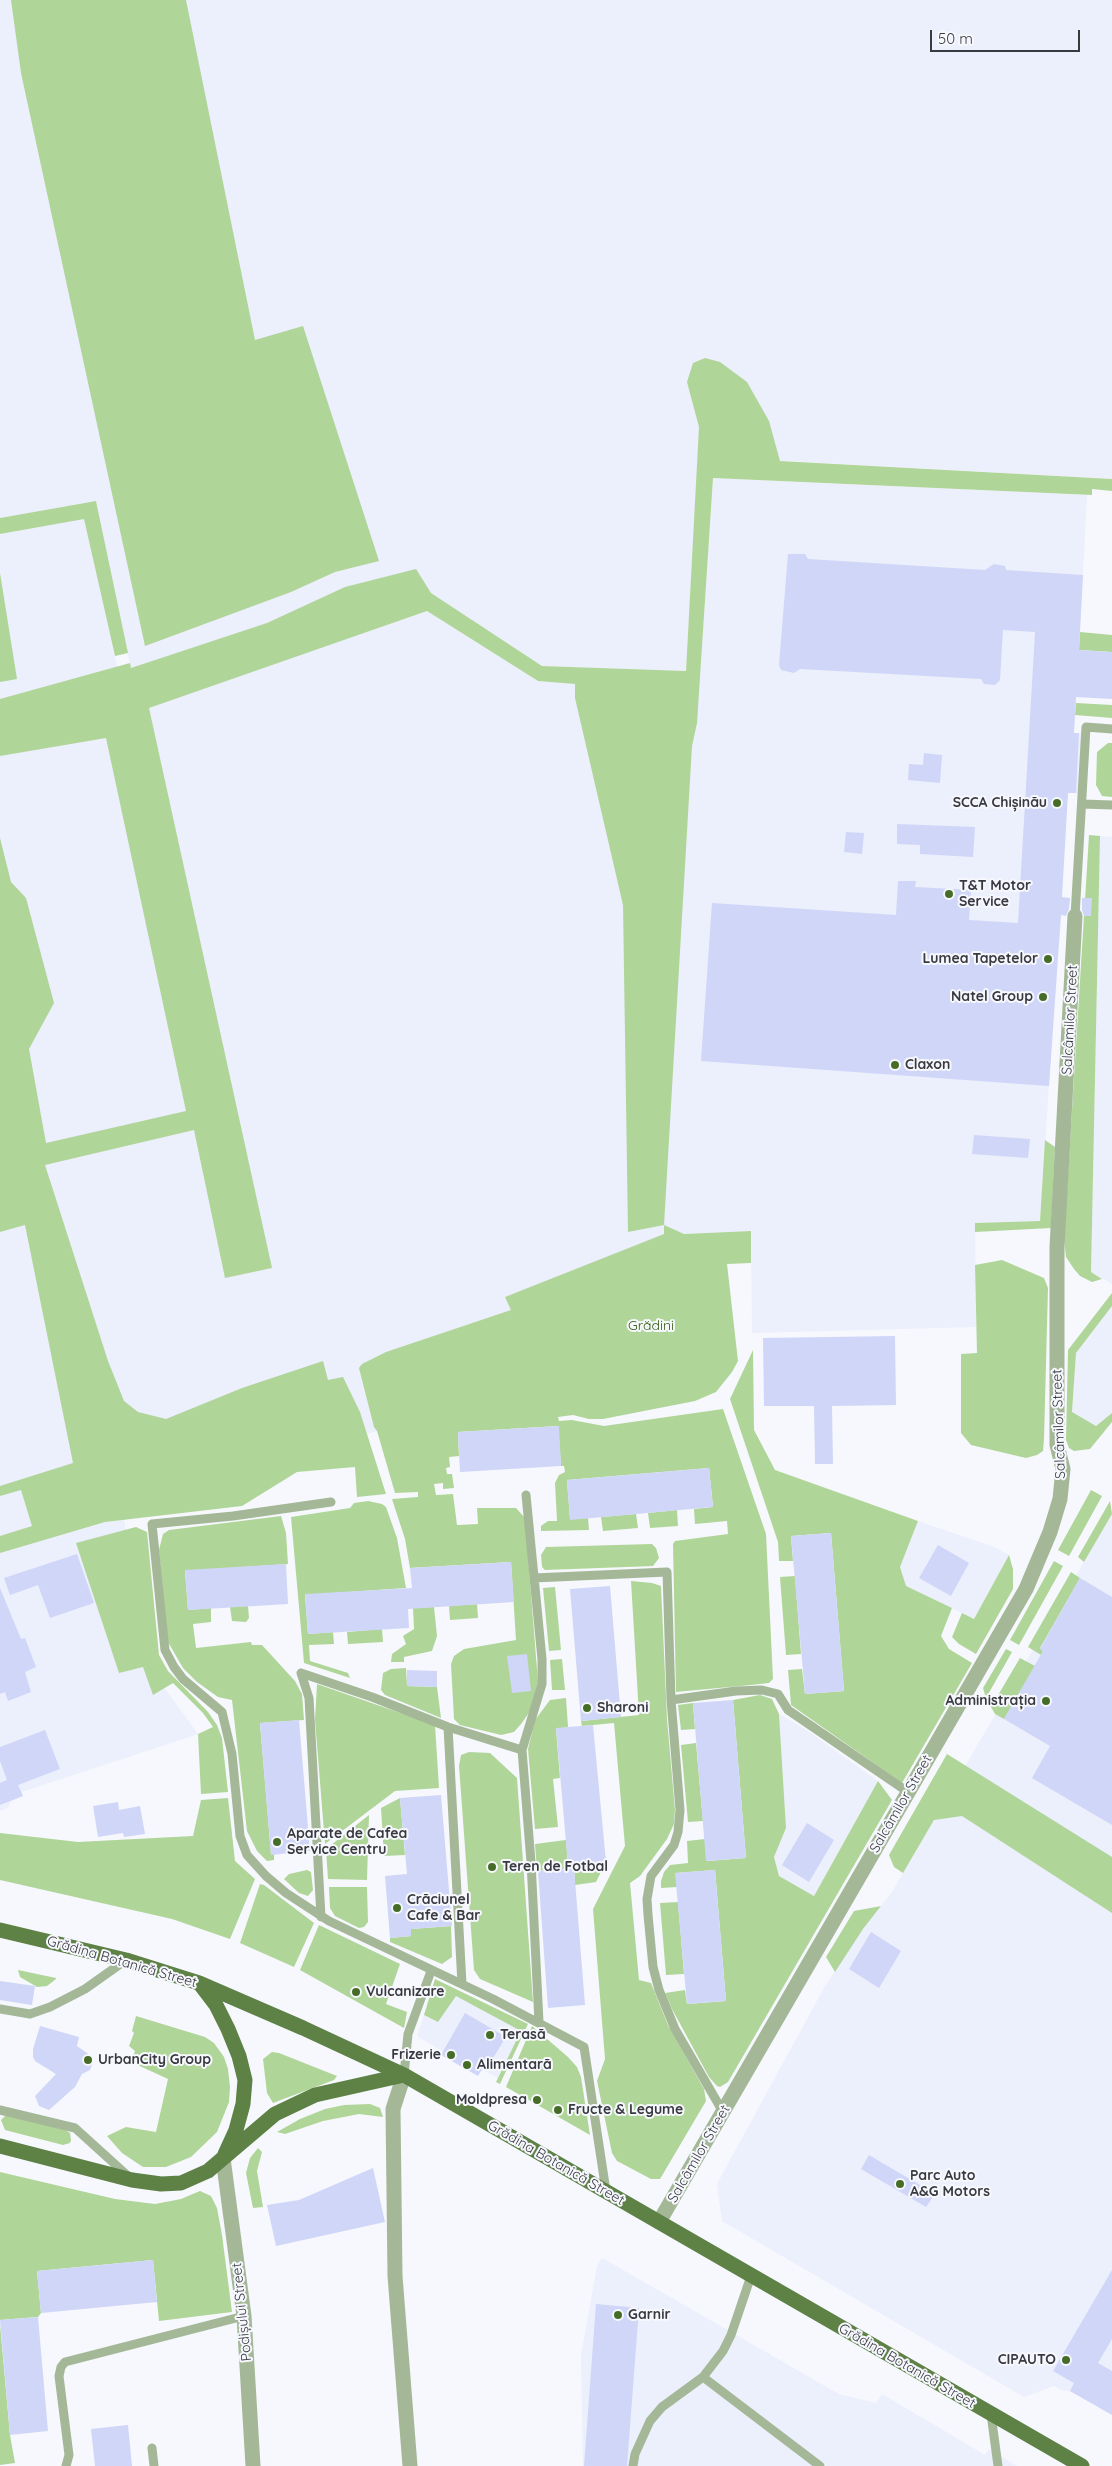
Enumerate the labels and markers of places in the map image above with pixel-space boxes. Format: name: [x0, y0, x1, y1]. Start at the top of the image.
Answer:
place label: SCCA Chișinău: [953, 795, 1047, 811]
marker: SCCA Chișinău: [1051, 797, 1063, 809]
place label: T&T Motor Service: [959, 878, 1031, 910]
marker: T&T Motor Service: [943, 888, 955, 900]
place label: Lumea Tapetelor: [922, 951, 1038, 967]
marker: Lumea Tapetelor: [1042, 953, 1054, 965]
place label: Natel Group: [951, 989, 1033, 1005]
marker: Natel Group: [1037, 991, 1049, 1003]
place label: Claxon: [905, 1057, 950, 1073]
marker: Claxon: [889, 1059, 901, 1071]
place label: Administrația: [945, 1693, 1036, 1709]
marker: Administrația: [1040, 1695, 1052, 1707]
place label: Sharoni: [597, 1700, 649, 1716]
marker: Sharoni: [581, 1702, 593, 1714]
place label: Aparate de Cafea Service Centru: [287, 1826, 407, 1858]
marker: Aparate de Cafea Service Centru: [271, 1836, 283, 1848]
place label: Teren de Fotbal: [502, 1859, 608, 1875]
marker: Teren de Fotbal: [486, 1861, 498, 1873]
place label: Crăciunel Cafe & Bar: [407, 1892, 480, 1924]
marker: Crăciunel Cafe & Bar: [391, 1902, 403, 1914]
place label: Vulcanizare: [366, 1984, 445, 2000]
marker: Vulcanizare: [350, 1986, 362, 1998]
place label: Terasă: [500, 2027, 546, 2043]
marker: Terasă: [484, 2029, 496, 2041]
place label: Frizerie: [391, 2047, 441, 2063]
marker: Frizerie: [445, 2049, 457, 2061]
place label: UrbanCity Group: [98, 2052, 211, 2068]
marker: UrbanCity Group: [82, 2054, 94, 2066]
place label: Alimentară: [477, 2057, 552, 2073]
marker: Alimentară: [461, 2059, 473, 2071]
place label: Moldpresa: [456, 2092, 527, 2108]
marker: Moldpresa: [531, 2094, 543, 2106]
place label: Fructe & Legume: [568, 2102, 683, 2118]
marker: Fructe & Legume: [552, 2104, 564, 2116]
place label: Parc Auto A&G Motors: [910, 2168, 990, 2200]
marker: Parc Auto A&G Motors: [894, 2178, 906, 2190]
place label: Garnir: [628, 2307, 671, 2323]
marker: Garnir: [612, 2309, 624, 2321]
place label: CIPAUTO: [998, 2352, 1056, 2368]
marker: CIPAUTO: [1060, 2354, 1072, 2366]

